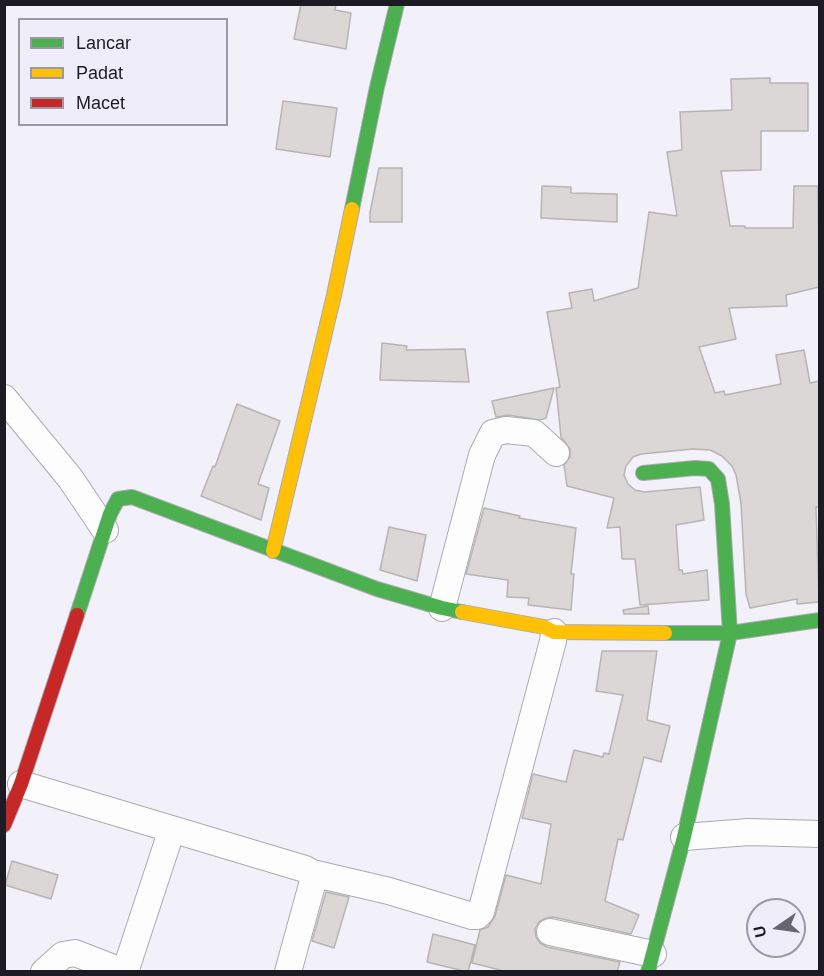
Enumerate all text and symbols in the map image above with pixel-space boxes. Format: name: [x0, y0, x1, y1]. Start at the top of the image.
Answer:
legend: [18, 18, 228, 126]
text: Lancar: [76, 33, 131, 53]
text: Padat: [76, 63, 123, 83]
text: Macet: [76, 93, 125, 113]
north arrow: [746, 898, 806, 958]
text: U: [750, 924, 770, 939]

